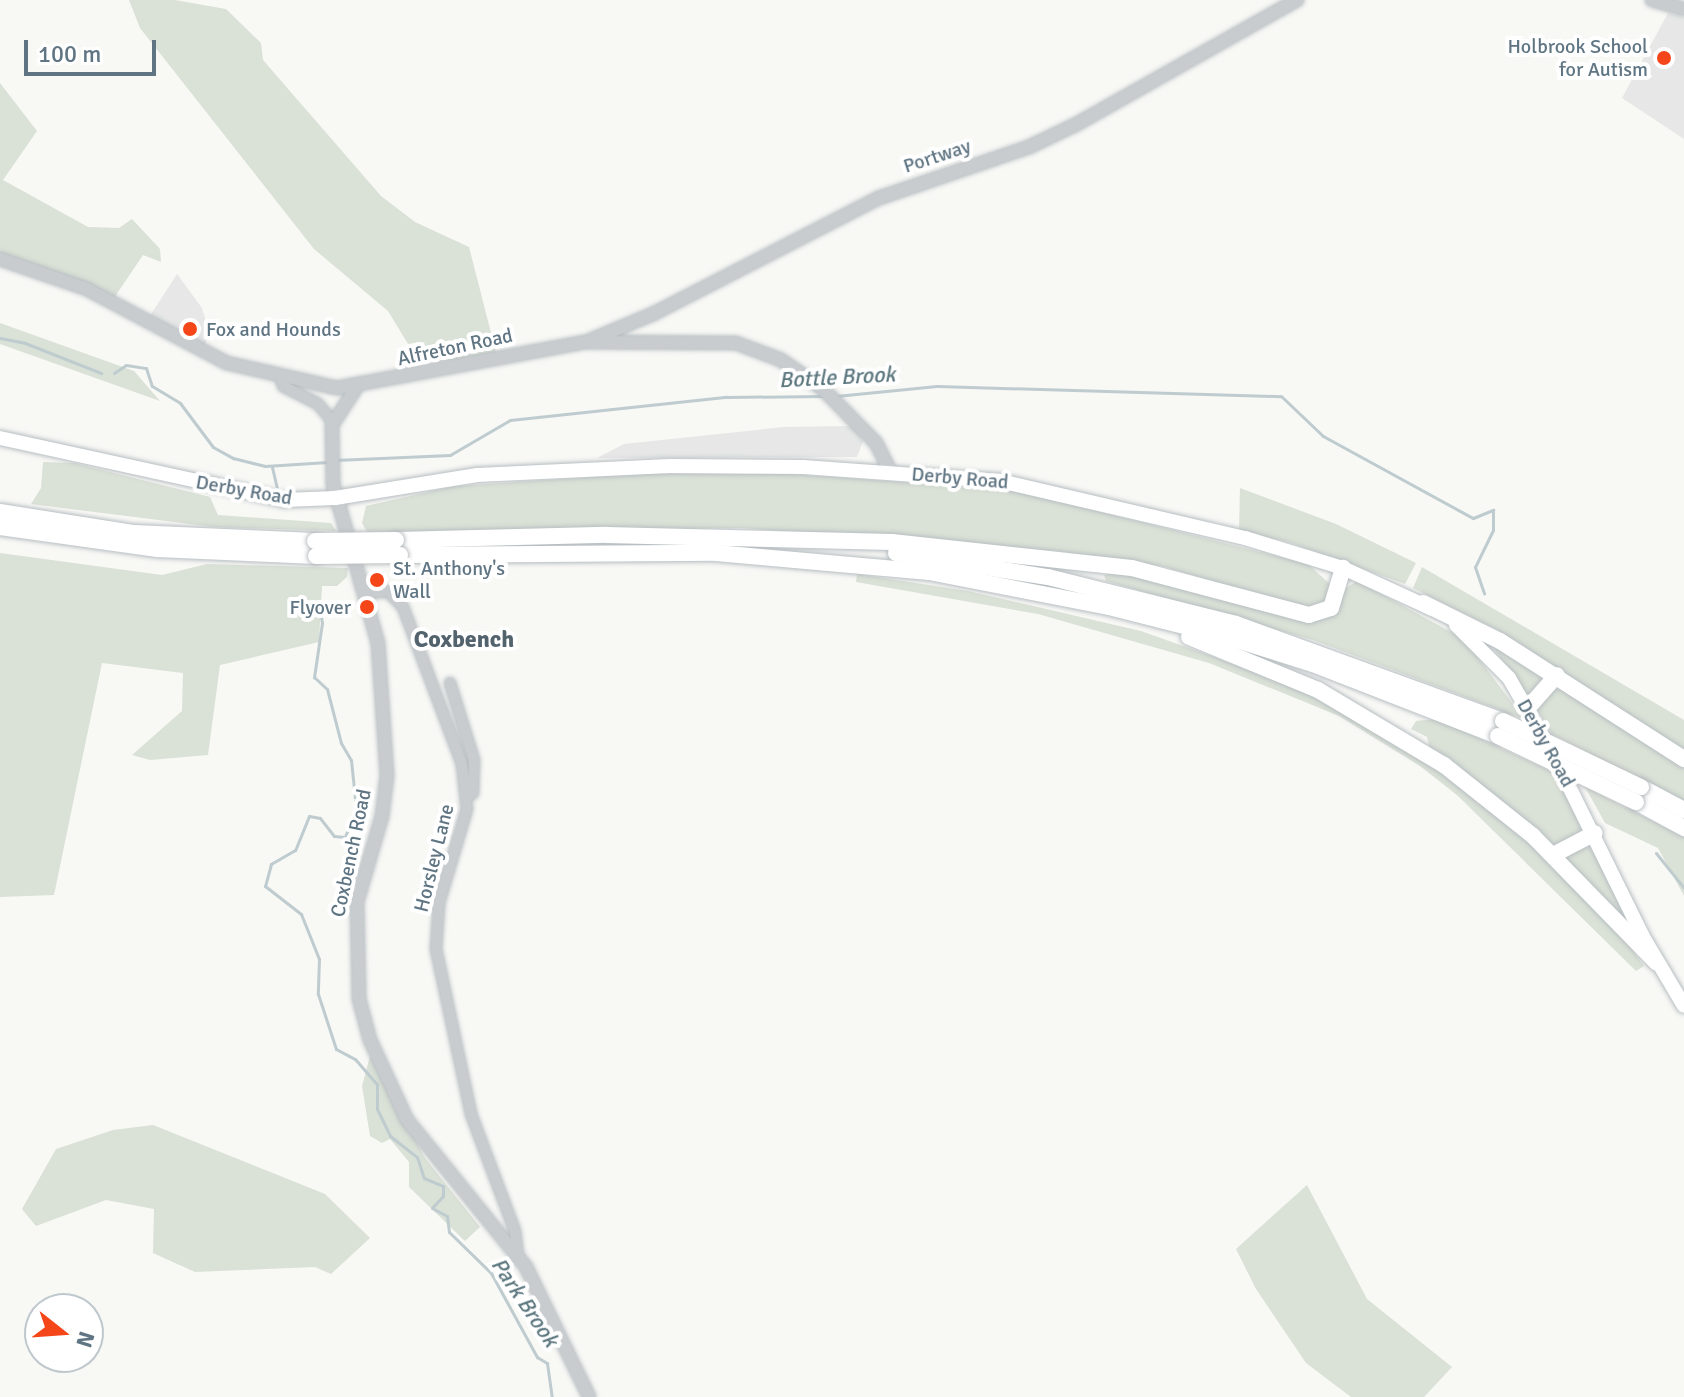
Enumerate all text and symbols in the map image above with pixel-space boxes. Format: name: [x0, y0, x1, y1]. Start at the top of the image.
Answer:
scale bar: [28, 24, 160, 74]
place label: Holbrook School for Autism: [1507, 34, 1648, 81]
text: 100 m: [38, 39, 101, 69]
marker: Holbrook School for Autism: [1655, 49, 1673, 67]
street label: Portway: [900, 134, 974, 178]
place label: Fox and Hounds: [206, 317, 341, 341]
marker: Fox and Hounds: [181, 320, 199, 338]
street label: Alfreton Road: [395, 323, 515, 371]
water label: Bottle Brook: [778, 361, 896, 393]
street label: Derby Road: [910, 462, 1010, 494]
street label: Derby Road: [194, 470, 294, 510]
place label: St. Anthony's Wall: [393, 556, 505, 603]
marker: St. Anthony's Wall: [368, 571, 386, 589]
place label: Flyover: [289, 595, 351, 619]
marker: Flyover: [358, 598, 376, 616]
district label: Coxbench: [414, 626, 514, 654]
street label: Derby Road: [1512, 695, 1580, 791]
street label: Coxbench Road: [326, 787, 376, 919]
street label: Horsley Lane: [409, 801, 459, 915]
water label: Park Brook: [486, 1252, 564, 1352]
north arrow: [24, 1293, 104, 1373]
text: N: [70, 1328, 101, 1351]

